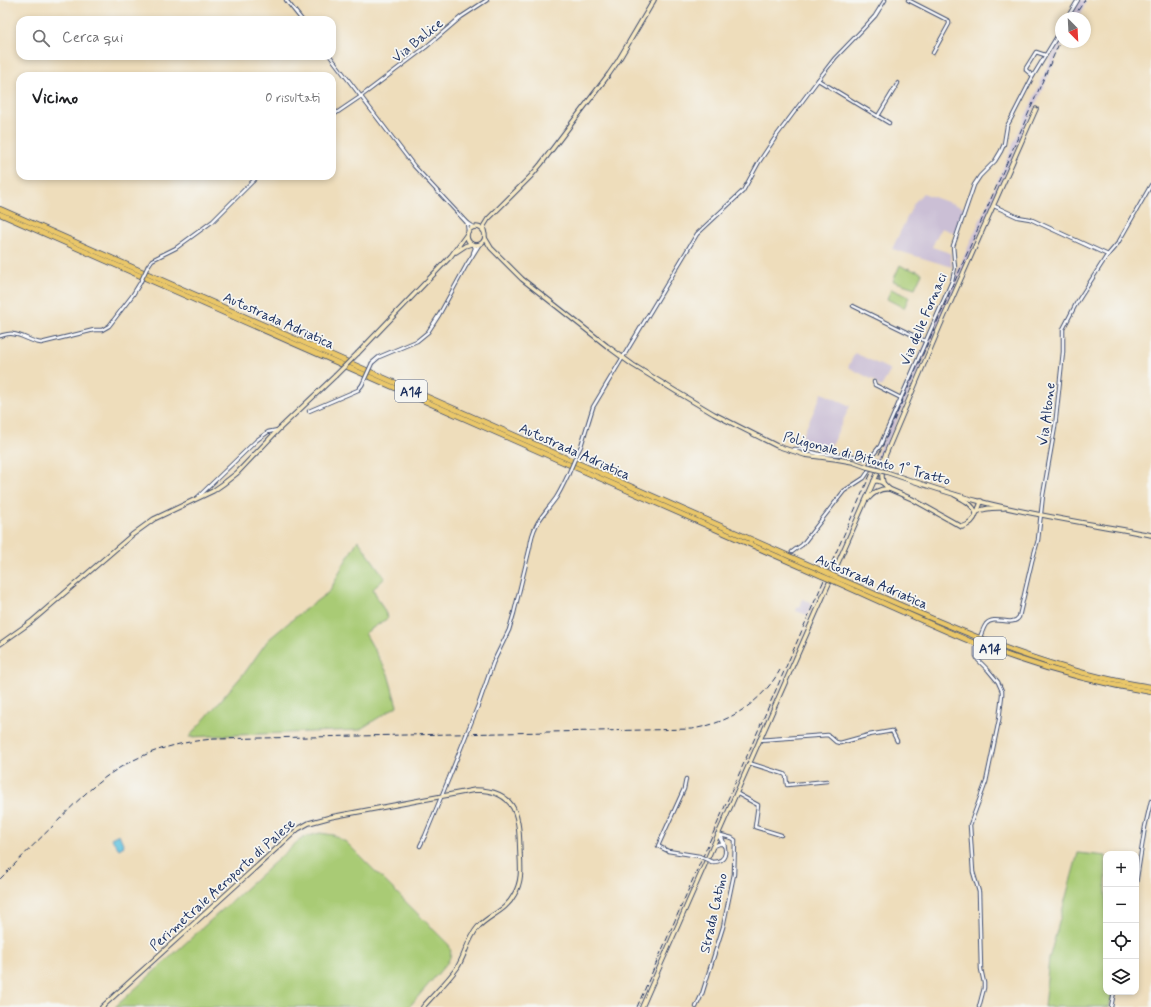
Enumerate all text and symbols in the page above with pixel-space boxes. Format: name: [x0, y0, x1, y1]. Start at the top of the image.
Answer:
north arrow: [1055, 12, 1091, 48]
street label: Via Balice: [388, 15, 447, 67]
search box: [16, 16, 336, 60]
icon: search: [30, 27, 52, 49]
text: Cerca qui: [62, 28, 123, 48]
text: Vicino: [32, 87, 78, 109]
text: 0 risultati: [265, 90, 320, 107]
street label: Via delle Fornaci: [896, 270, 952, 369]
street label: Autostrada Adriatica: [220, 288, 337, 354]
road number: A14: [395, 380, 427, 402]
street label: Via Altone: [1034, 382, 1060, 447]
street label: Autostrada Adriatica: [516, 419, 633, 485]
street label: Poligonale di Bitonto 1° Tratto: [781, 428, 952, 490]
street label: Autostrada Adriatica: [813, 550, 930, 614]
road number: A14: [974, 637, 1006, 659]
street label: Perimetrale Aeroporto di Palese: [146, 814, 299, 955]
map controls: [1103, 851, 1139, 995]
button: +: [1103, 851, 1139, 887]
street label: Strada Catino: [696, 871, 732, 955]
button: −: [1103, 887, 1139, 923]
button: locate: [1103, 923, 1139, 959]
button: layers: [1103, 959, 1139, 995]

